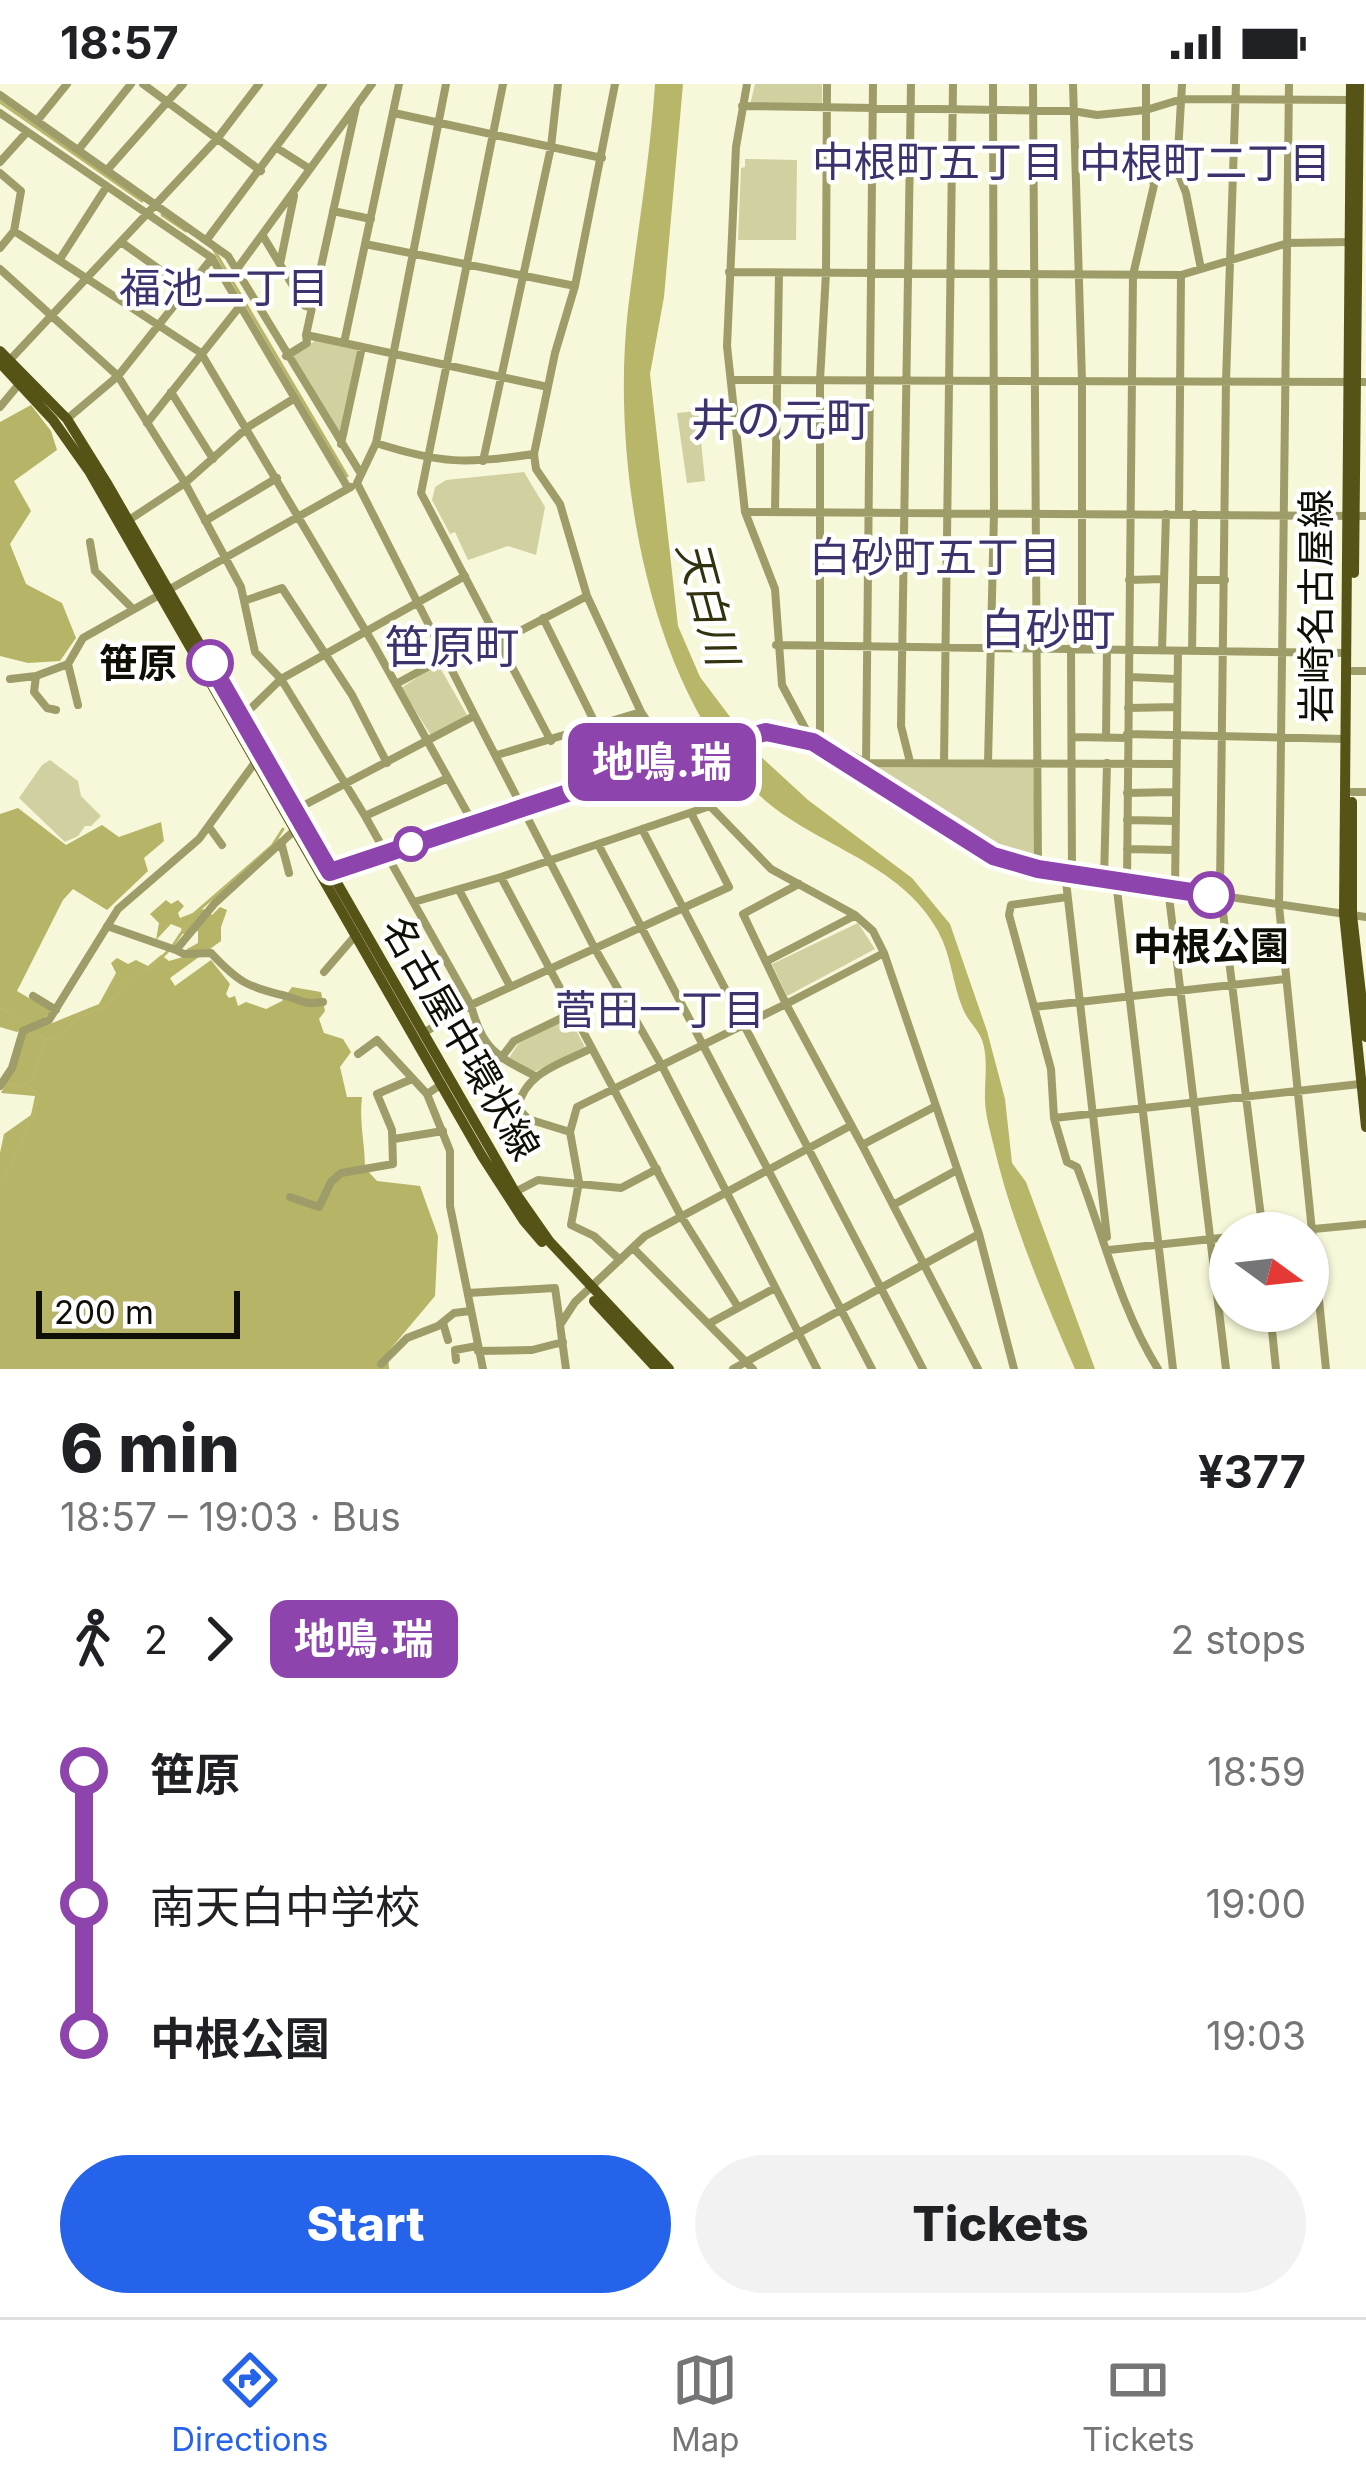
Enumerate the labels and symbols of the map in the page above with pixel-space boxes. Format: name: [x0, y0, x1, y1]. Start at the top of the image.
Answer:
district label: 中根町五丁目: [812, 136, 1064, 187]
district label: 中根町二丁目: [1079, 137, 1331, 188]
district label: 福池二丁目: [119, 262, 329, 313]
district label: 井の元町: [691, 392, 871, 447]
street label: 岩崎名古屋線: [1292, 489, 1339, 723]
district label: 白砂町五丁目: [809, 531, 1061, 582]
water label: 天白川: [668, 535, 750, 674]
district label: 白砂町: [980, 601, 1116, 656]
district label: 笹原町: [384, 619, 520, 674]
place label: 笹原: [99, 639, 177, 686]
marker: 笹原: [188, 641, 232, 685]
line badge: 地鳴.瑞: [578, 723, 746, 801]
unlabelled marker: [395, 828, 427, 860]
marker: 中根公園: [1189, 873, 1233, 917]
street label: 名古屋中環状線: [373, 908, 550, 1168]
place label: 中根公園: [1133, 922, 1289, 969]
district label: 菅田一丁目: [555, 984, 765, 1035]
north arrow: [1209, 1212, 1329, 1332]
scale bar: [36, 1285, 240, 1338]

